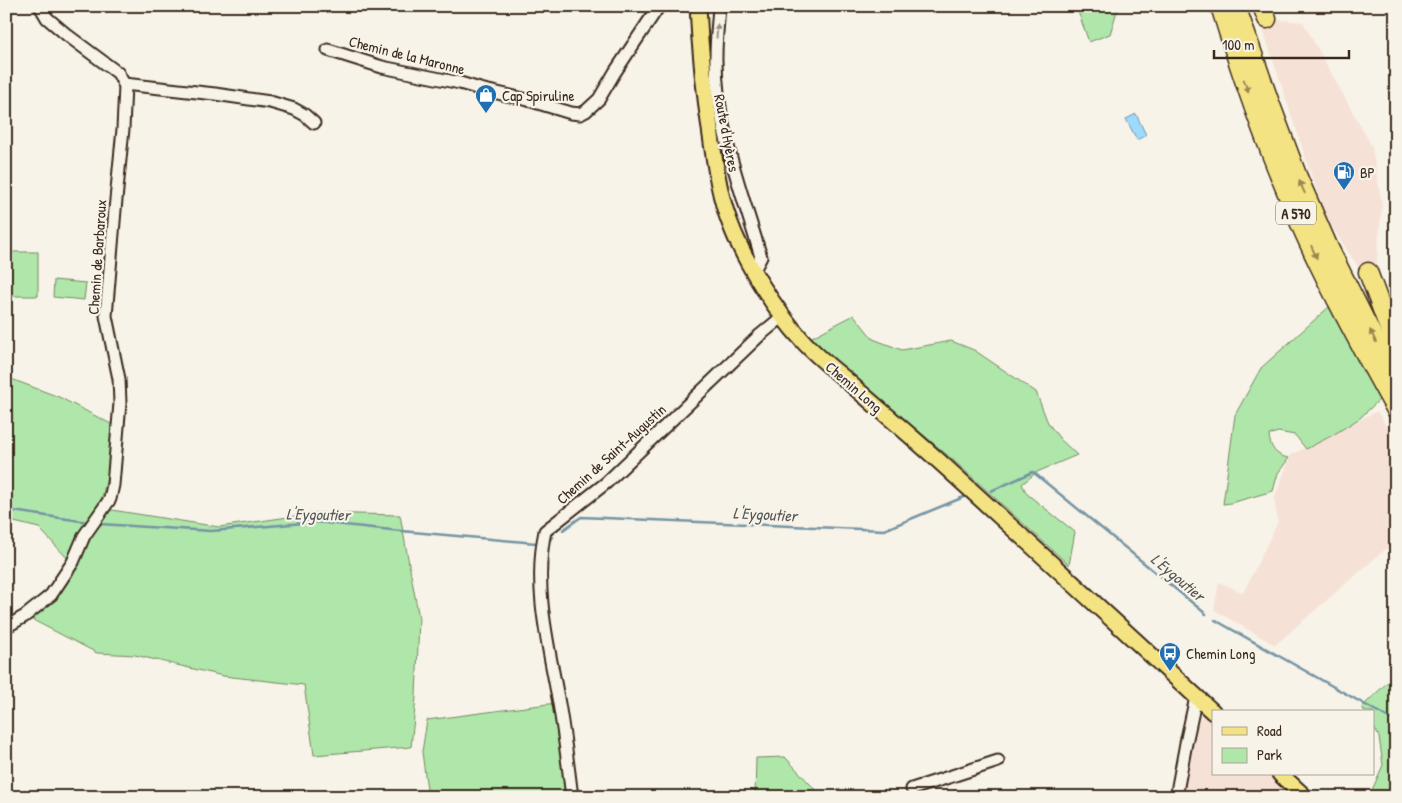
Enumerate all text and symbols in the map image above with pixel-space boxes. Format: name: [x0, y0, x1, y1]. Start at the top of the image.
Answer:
one-way arrow: [714, 23, 722, 39]
scale bar: [1214, 28, 1350, 60]
street label: Chemin de la Maronne: [347, 30, 467, 80]
text: 100 m: [1222, 34, 1255, 55]
one-way arrow: [1243, 78, 1250, 93]
shop icon: Cap Spiruline: [474, 83, 498, 114]
place label: Cap Spiruline: [502, 85, 575, 106]
street label: Route d'Hyères: [709, 92, 745, 174]
fuel station icon: BP: [1332, 160, 1356, 191]
place label: BP: [1360, 162, 1375, 183]
one-way arrow: [1298, 180, 1306, 194]
street label: Chemin de Barbaroux: [82, 198, 112, 315]
road number: A 570: [1276, 202, 1316, 224]
one-way arrow: [1310, 245, 1318, 259]
one-way arrow: [1369, 329, 1377, 344]
street label: Chemin Long: [821, 356, 887, 418]
street label: Chemin de Saint-Augustin: [552, 399, 670, 509]
water label: L'Eygoutier: [732, 501, 799, 527]
water label: L'Eygoutier: [286, 502, 352, 526]
water label: L'Eygoutier: [1146, 548, 1211, 607]
bus stop icon: Chemin Long: [1158, 641, 1182, 672]
place label: Chemin Long: [1186, 643, 1256, 664]
legend: [1212, 710, 1374, 776]
text: Road: [1257, 720, 1282, 741]
text: Park: [1257, 744, 1282, 765]

